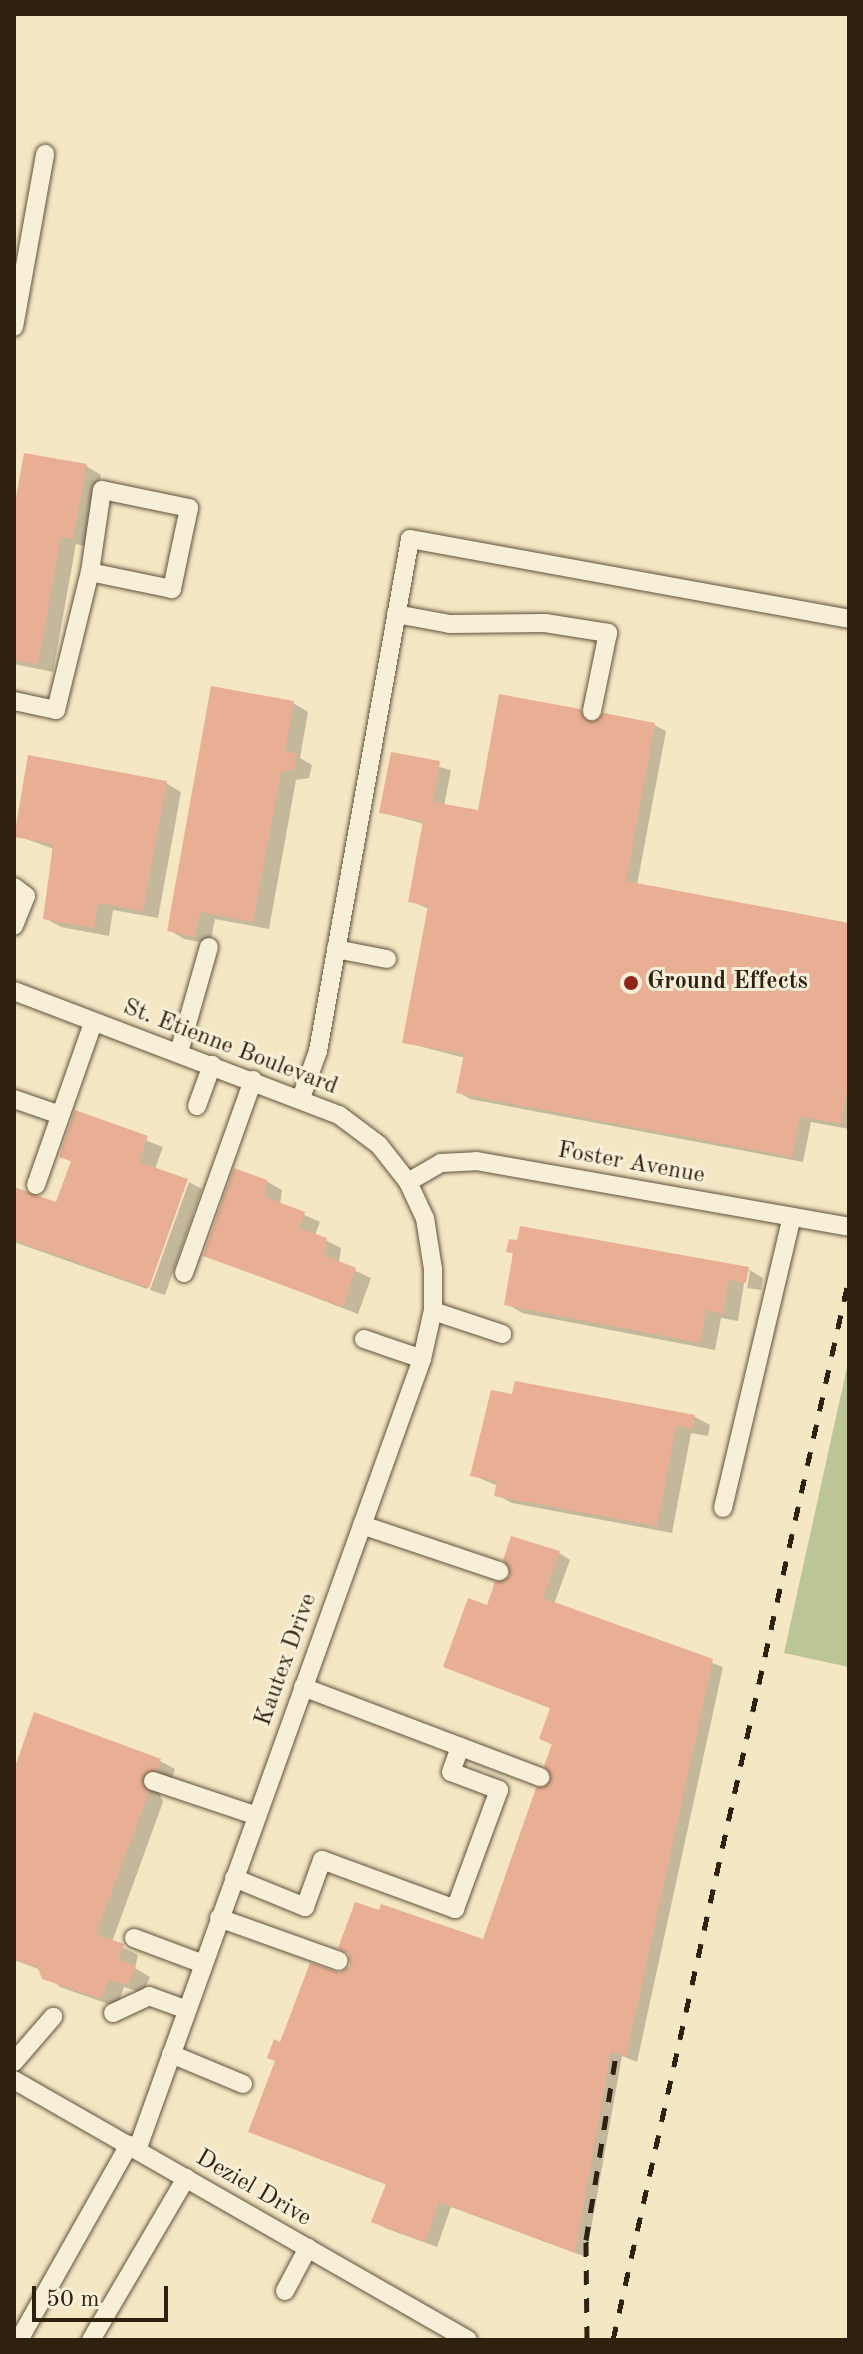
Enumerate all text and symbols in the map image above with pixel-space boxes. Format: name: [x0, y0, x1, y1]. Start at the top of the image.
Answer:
place label: Ground Effects: [647, 969, 808, 997]
marker: Ground Effects: [622, 974, 640, 992]
street label: St. Etienne Boulevard: [118, 994, 342, 1102]
street label: Foster Avenue: [555, 1137, 707, 1191]
street label: Kautex Drive: [250, 1590, 324, 1730]
street label: Deziel Drive: [190, 2144, 316, 2234]
scale bar: [36, 2270, 172, 2320]
text: 50 m: [46, 2288, 100, 2312]

